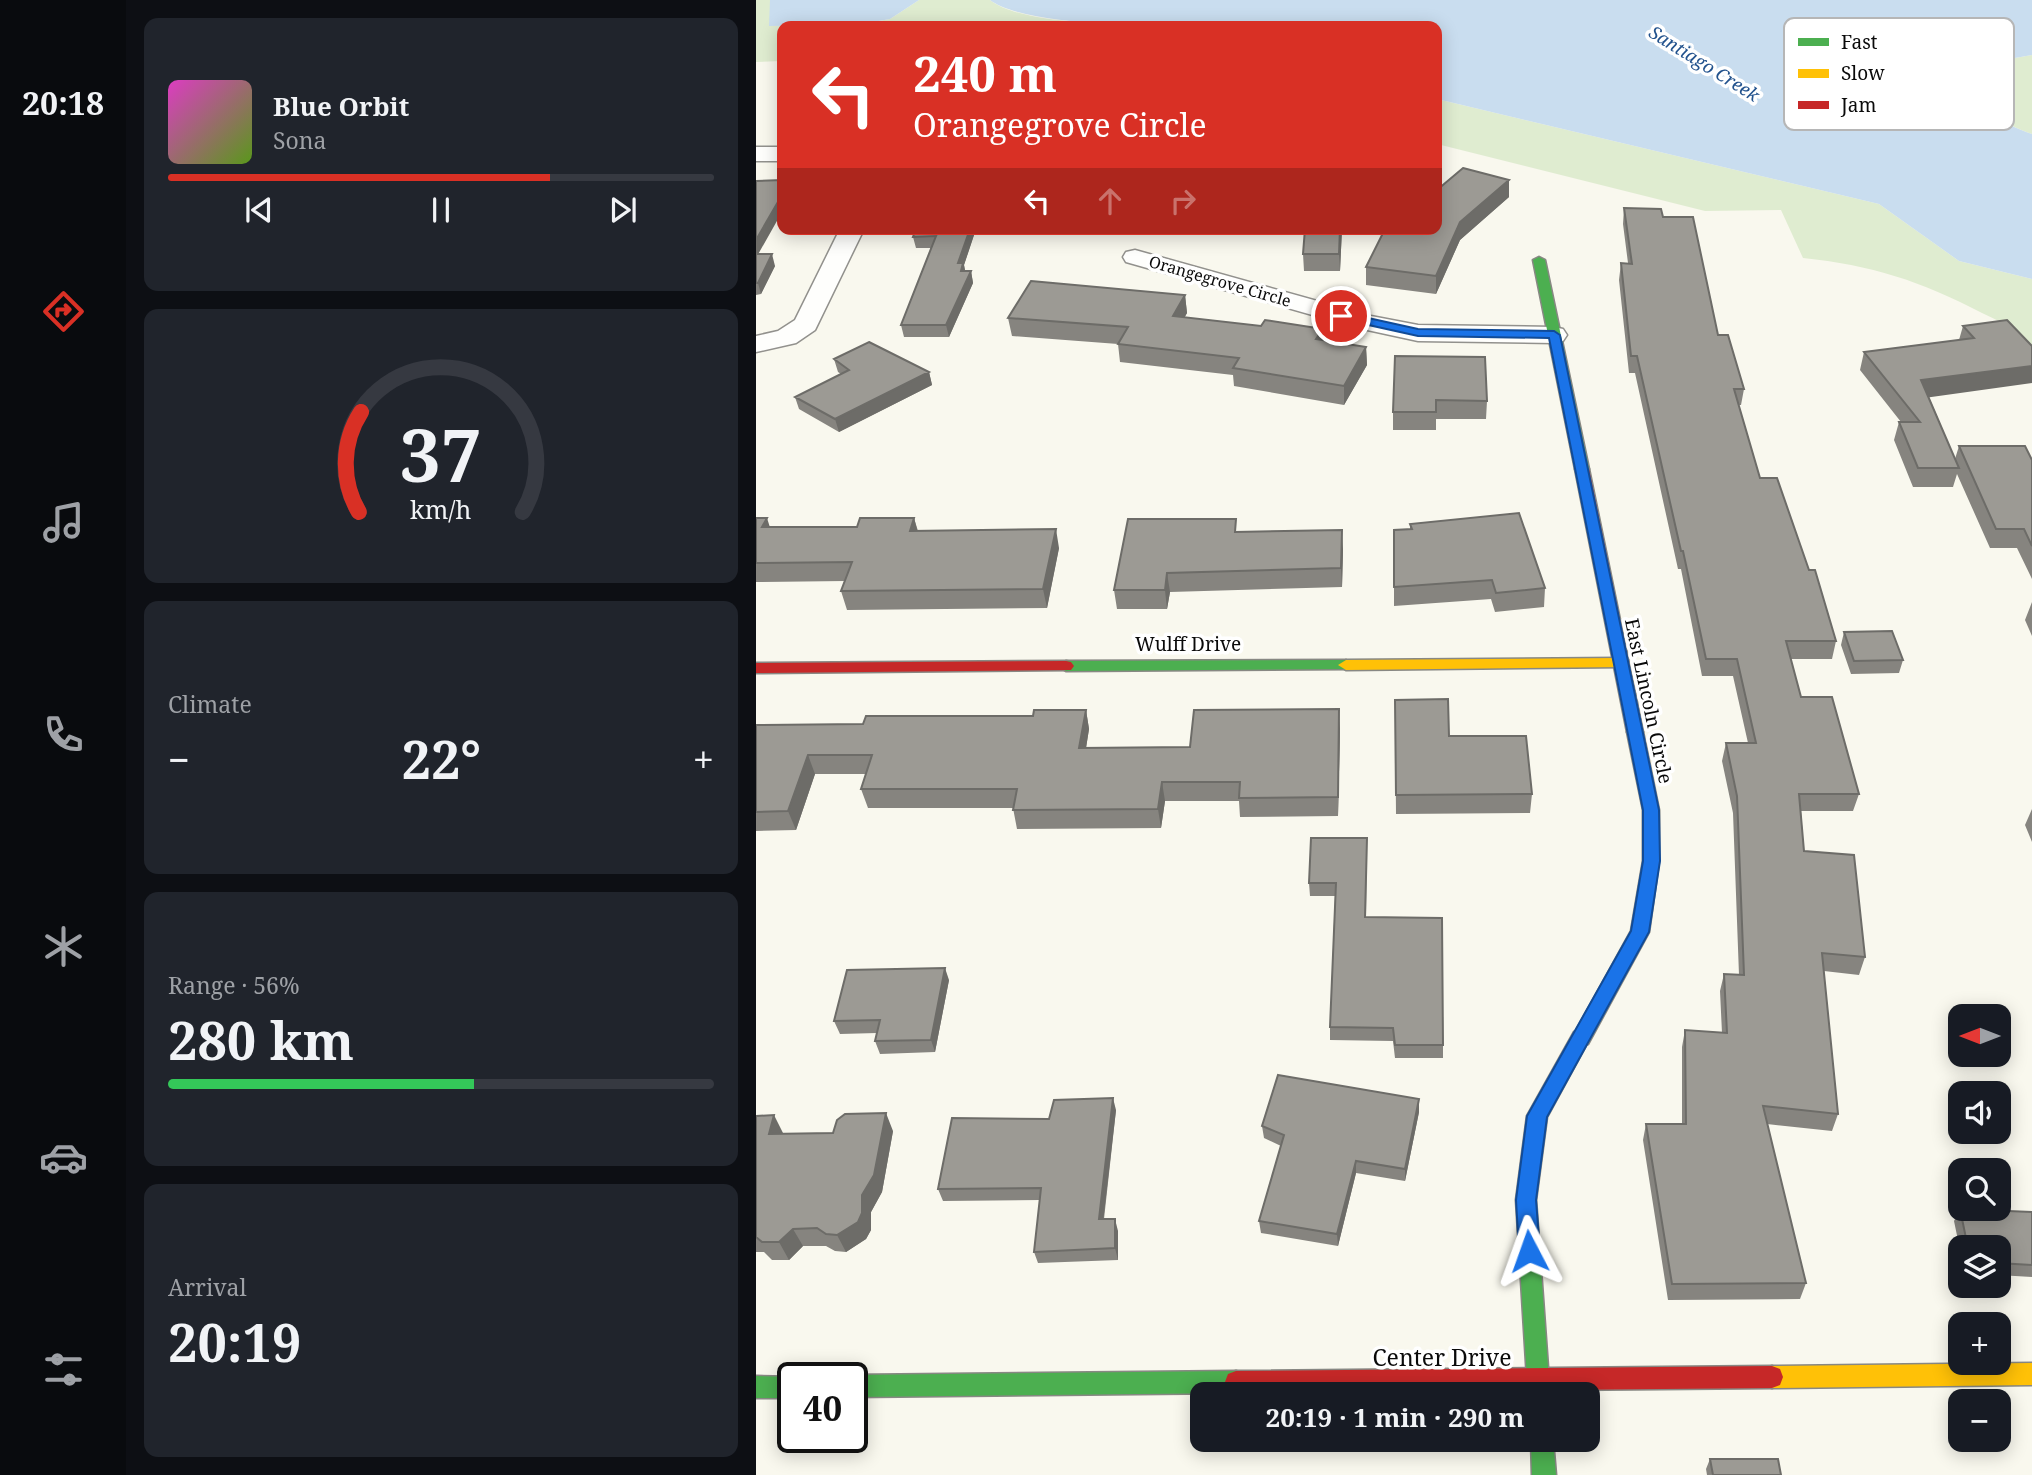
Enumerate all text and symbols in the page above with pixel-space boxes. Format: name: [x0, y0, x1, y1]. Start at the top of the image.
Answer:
legend: [1784, 18, 2014, 130]
water label: Santiago Creek: [1645, 20, 1765, 107]
text: Fast: [1841, 29, 1878, 55]
text: 240 m: [913, 40, 1057, 106]
icon: left: [798, 49, 889, 140]
text: Slow: [1841, 60, 1885, 86]
text: 20:18: [22, 81, 104, 124]
text: Blue Orbit: [273, 88, 409, 124]
text: Jam: [1840, 92, 1876, 118]
text: Orangegrove Circle: [913, 103, 1207, 146]
text: Sona: [273, 124, 327, 156]
icon: left: [1018, 182, 1056, 220]
icon: ahead: [1091, 182, 1129, 220]
icon: right: [1164, 182, 1202, 220]
icon: previous: [240, 191, 278, 229]
icon: pause: [422, 191, 460, 229]
icon: next: [604, 191, 642, 229]
street label: Orangegrove Circle: [1146, 250, 1294, 312]
pin: [1311, 286, 1371, 346]
icon: directions: [39, 287, 88, 336]
icon: arrive: [1322, 297, 1360, 335]
text: 37: [400, 405, 482, 504]
text: km/h: [410, 492, 472, 526]
icon: music: [39, 498, 88, 547]
street label: East Lincoln Circle: [1619, 616, 1679, 786]
street label: Wulff Drive: [1135, 631, 1241, 657]
text: Climate: [168, 688, 252, 720]
icon: phone: [39, 710, 88, 759]
text: 22°: [402, 723, 481, 794]
text: −: [168, 733, 190, 785]
text: +: [693, 733, 714, 785]
icon: climate: [39, 922, 88, 971]
text: Range · 56%: [168, 969, 300, 1001]
text: 280 km: [168, 1004, 354, 1075]
north arrow: [1948, 1004, 2011, 1068]
map controls: [1948, 1004, 2011, 1452]
button: sound: [1948, 1081, 2011, 1144]
icon: car: [39, 1133, 88, 1182]
button: search: [1948, 1158, 2011, 1221]
position arrow: [1492, 1214, 1566, 1288]
button: layers: [1948, 1235, 2011, 1298]
text: Arrival: [168, 1271, 247, 1303]
text: 20:19: [168, 1306, 301, 1377]
button: +: [1948, 1312, 2011, 1375]
street label: Center Drive: [1372, 1341, 1512, 1373]
icon: filters: [39, 1345, 88, 1394]
speed limit sign: 40: [777, 1362, 868, 1453]
button: −: [1948, 1389, 2011, 1452]
text: 20:19 · 1 min · 290 m: [1265, 1399, 1525, 1435]

